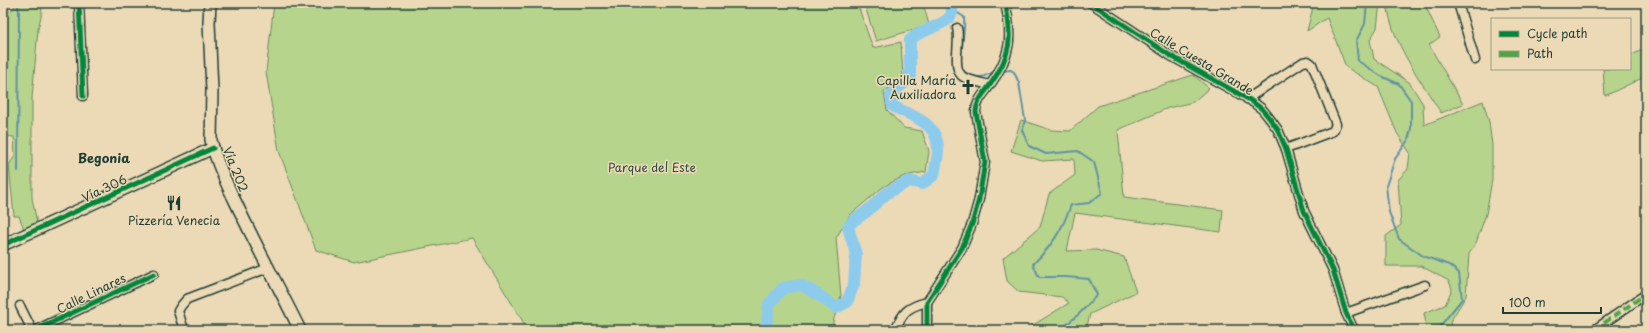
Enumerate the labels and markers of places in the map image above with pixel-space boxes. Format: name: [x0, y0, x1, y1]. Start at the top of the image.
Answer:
place label: Capilla María Auxiliadora: [876, 71, 957, 103]
church icon: Capilla María Auxiliadora: [959, 78, 977, 96]
restaurant icon: Pizzería Venecia: [165, 194, 183, 212]
place label: Pizzería Venecia: [128, 211, 221, 229]

